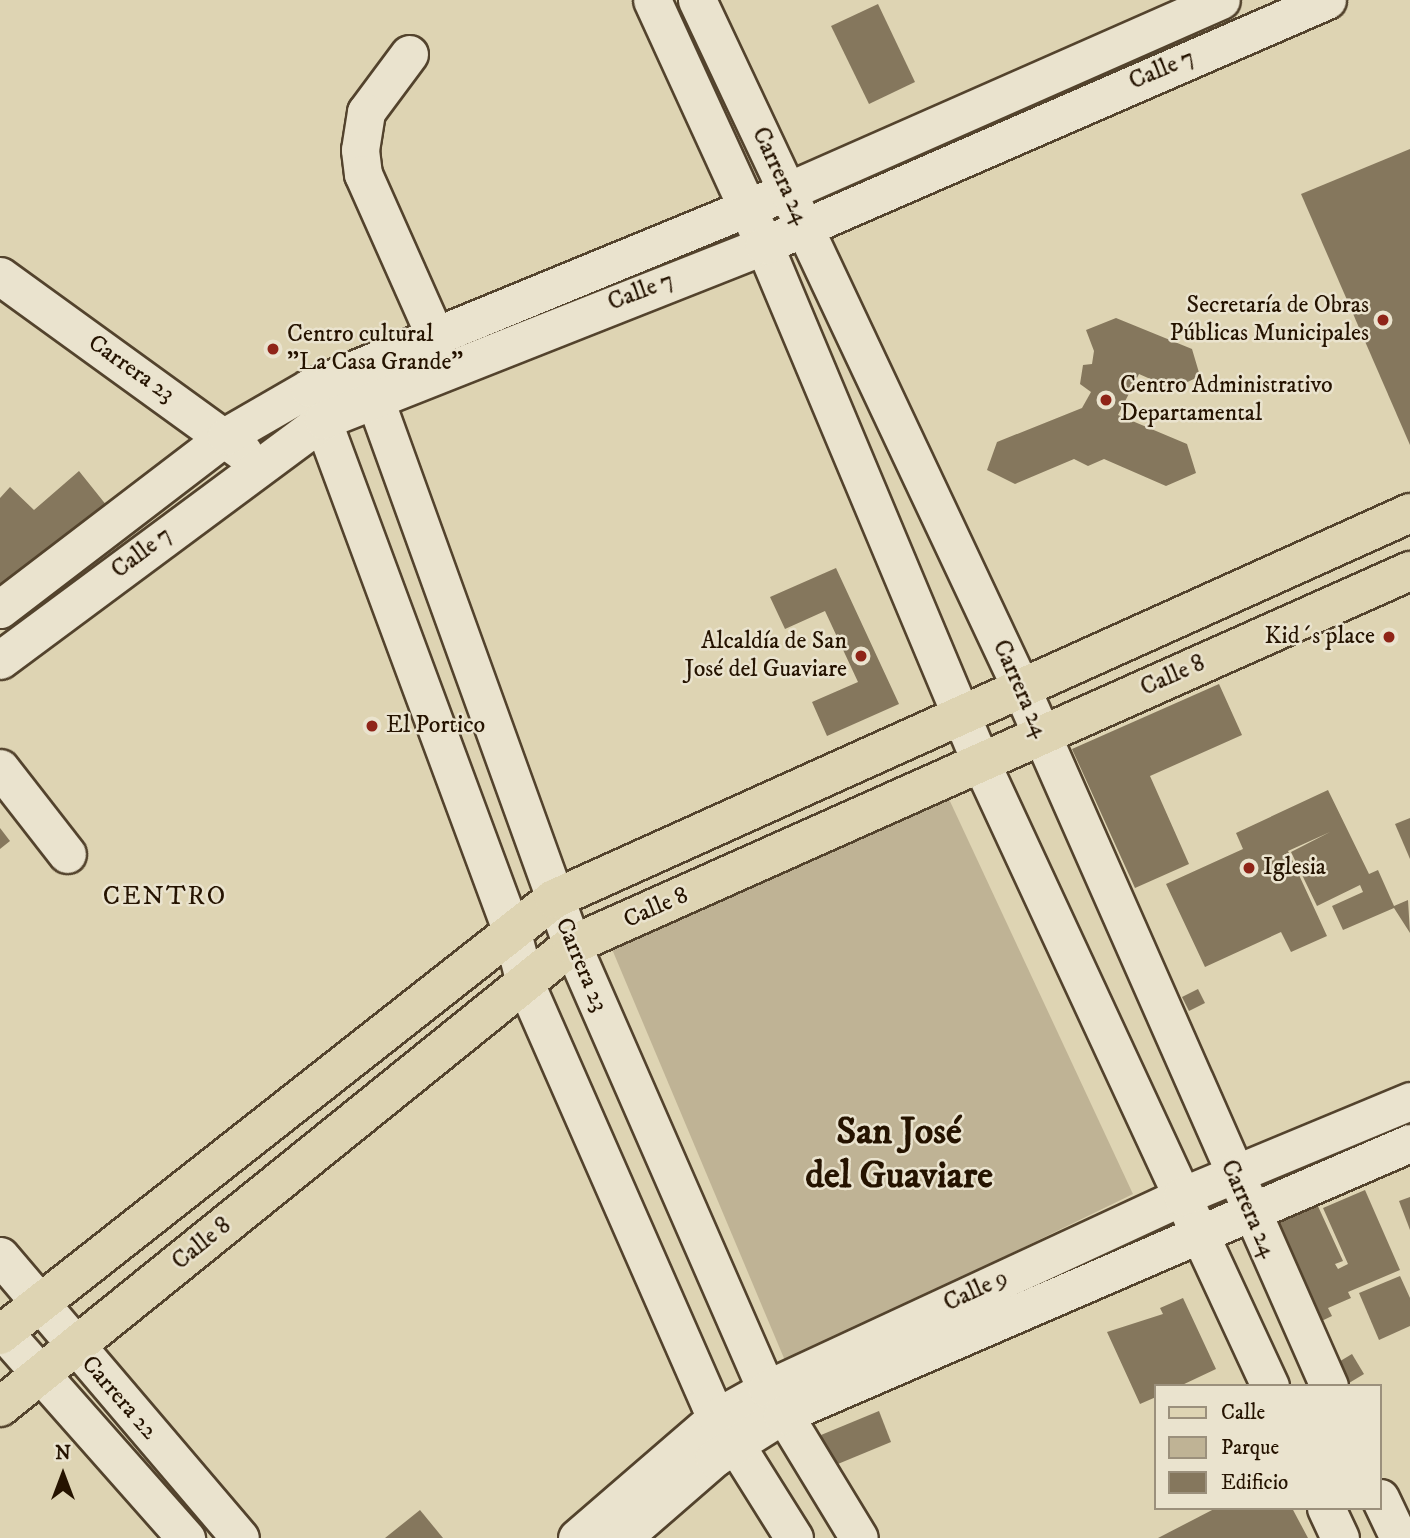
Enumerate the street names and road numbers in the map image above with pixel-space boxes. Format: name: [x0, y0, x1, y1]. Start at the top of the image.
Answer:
street label: Calle 7: [1125, 43, 1199, 97]
street label: Carrera 24: [745, 123, 815, 229]
street label: Calle 7: [604, 266, 678, 318]
street label: Carrera 23: [82, 329, 180, 409]
street label: Calle 7: [106, 521, 178, 585]
street label: Carrera 24: [986, 636, 1054, 742]
street label: Calle 8: [1136, 649, 1210, 703]
street label: Calle 8: [619, 881, 693, 935]
street label: Carrera 23: [548, 914, 614, 1016]
street label: Carrera 24: [1214, 1156, 1282, 1262]
street label: Calle 8: [167, 1212, 237, 1276]
street label: Calle 9: [939, 1264, 1013, 1318]
street label: Carrera 22: [75, 1350, 163, 1446]

